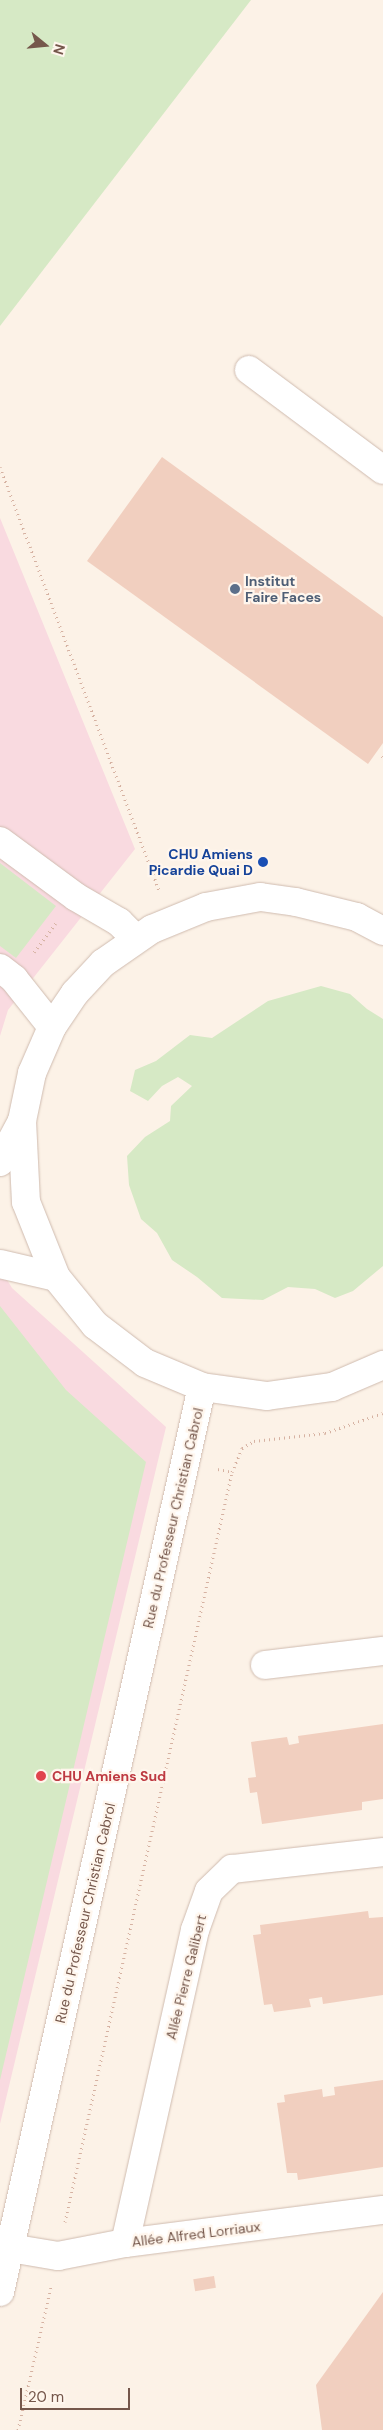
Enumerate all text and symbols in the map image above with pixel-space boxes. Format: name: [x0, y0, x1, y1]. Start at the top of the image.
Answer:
north arrow: [20, 20, 70, 70]
text: N: [49, 42, 69, 57]
place label: Institut Faire Faces: [245, 573, 321, 606]
marker: Institut Faire Faces: [229, 583, 241, 595]
place label: CHU Amiens Picardie Quai D: [149, 846, 253, 879]
marker: CHU Amiens Picardie Quai D: [257, 856, 269, 868]
street label: Rue du Professeur Christian Cabrol: [139, 1406, 207, 1630]
place label: CHU Amiens Sud: [52, 1768, 166, 1784]
marker: CHU Amiens Sud: [34, 1769, 48, 1783]
street label: Rue du Professeur Christian Cabrol: [51, 1801, 119, 2025]
street label: Allée Pierre Galibert: [162, 1913, 210, 2041]
street label: Allée Alfred Lorriaux: [131, 2218, 261, 2250]
scale bar: [22, 2378, 132, 2410]
text: 20 m: [28, 2387, 64, 2407]

